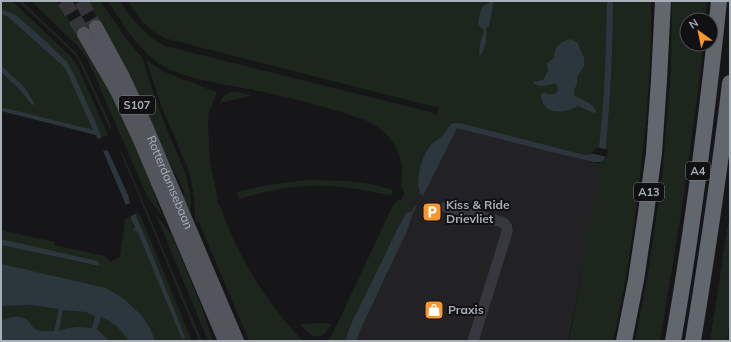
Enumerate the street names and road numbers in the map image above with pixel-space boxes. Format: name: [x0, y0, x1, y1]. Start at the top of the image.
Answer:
road number: S107: [119, 96, 155, 114]
street label: Rotterdamsebaan: [144, 133, 197, 231]
road number: A4: [686, 162, 710, 180]
road number: A13: [634, 183, 664, 201]

